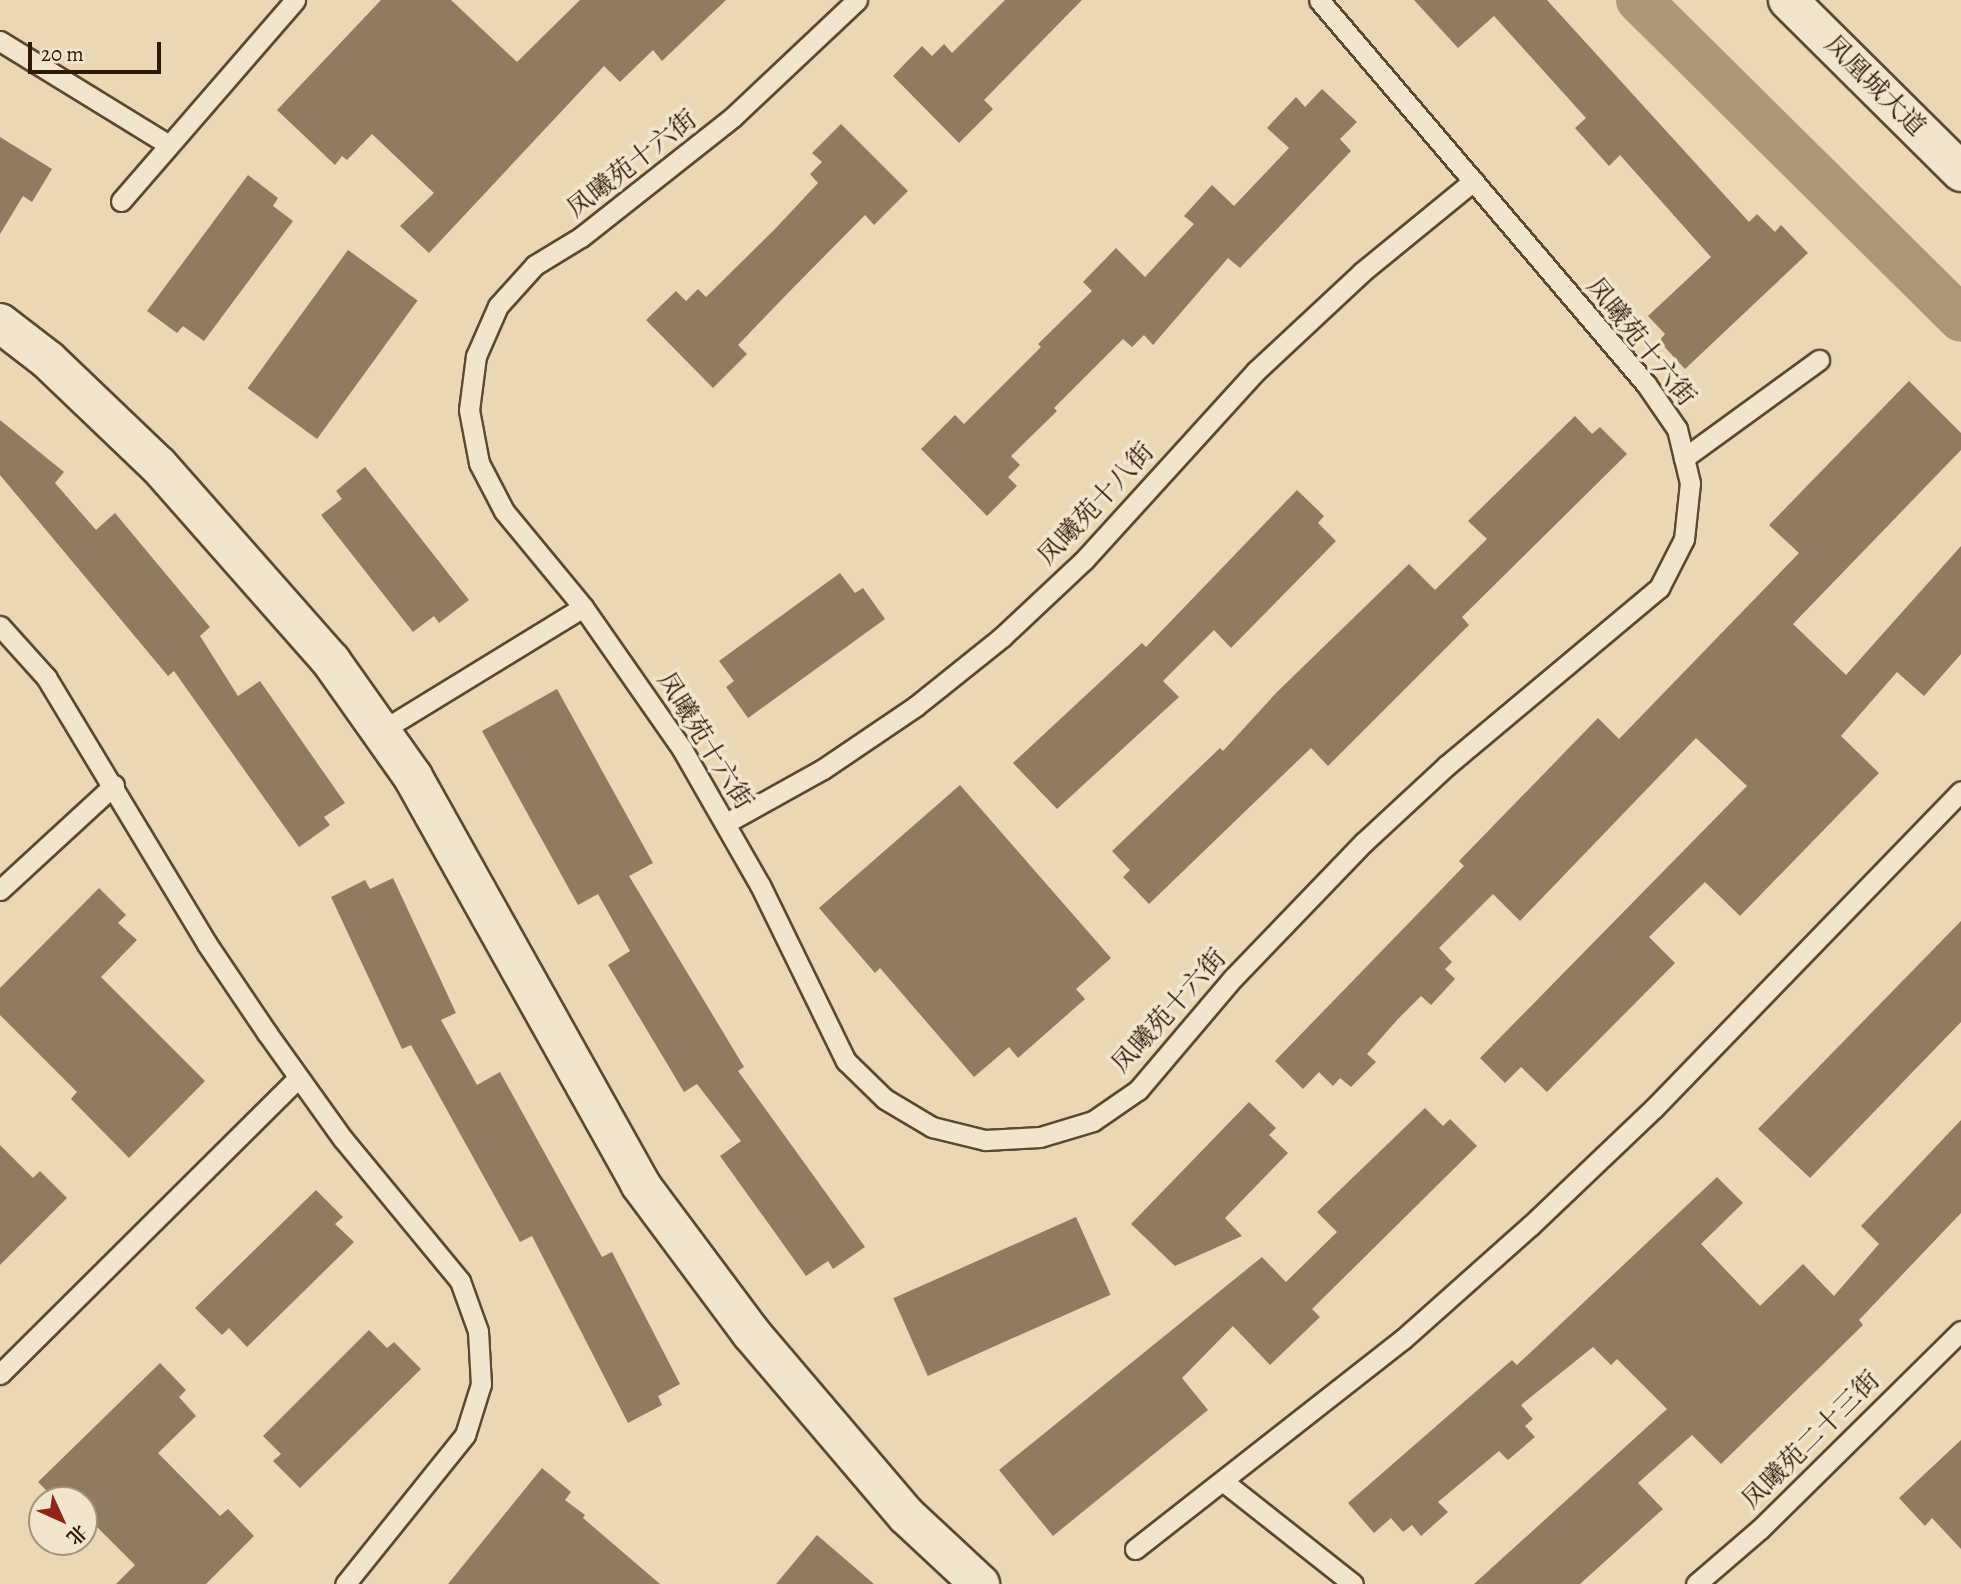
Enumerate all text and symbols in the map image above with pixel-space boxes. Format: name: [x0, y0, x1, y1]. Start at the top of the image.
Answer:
scale bar: [32, 28, 164, 72]
street label: 凤凰城大道: [1818, 29, 1932, 143]
text: 20 m: [41, 40, 84, 68]
street label: 凤曦苑十六街: [561, 104, 703, 224]
street label: 凤曦苑十六街: [1580, 272, 1702, 412]
street label: 凤曦苑十八街: [1031, 436, 1161, 572]
street label: 凤曦苑十六街: [650, 667, 760, 815]
street label: 凤曦苑十六街: [1105, 943, 1233, 1079]
street label: 凤曦苑二十三街: [1736, 1365, 1886, 1515]
north arrow: [28, 1486, 98, 1556]
text: 北: [61, 1519, 92, 1550]

